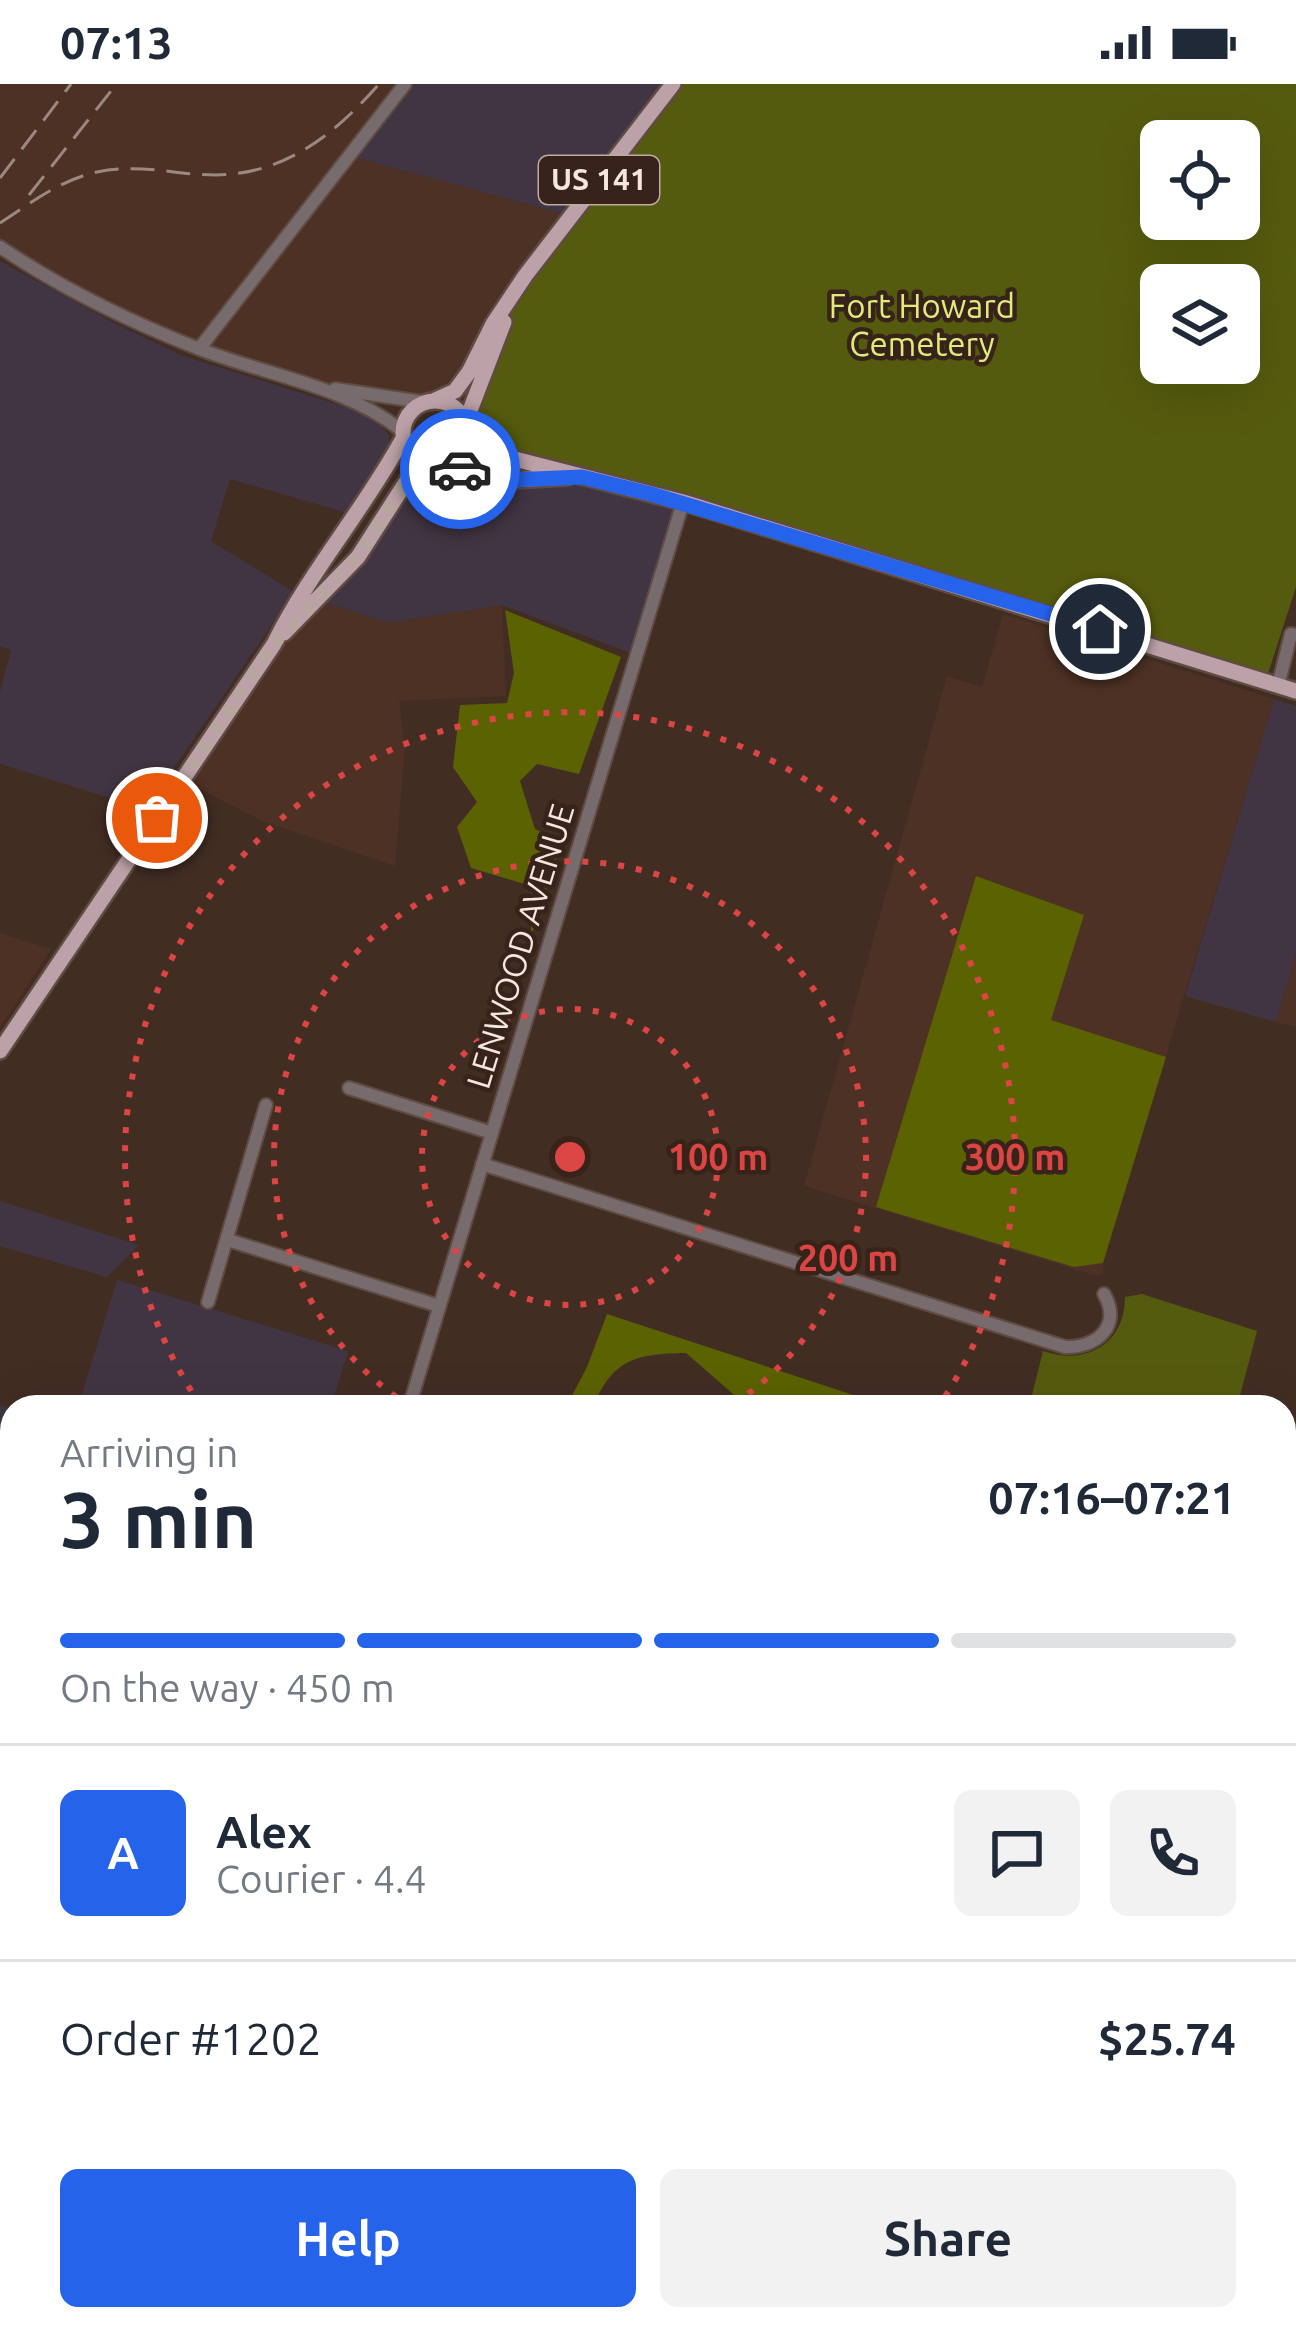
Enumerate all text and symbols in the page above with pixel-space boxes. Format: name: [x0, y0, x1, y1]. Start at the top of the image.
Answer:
text: 07:13: [60, 17, 173, 68]
map controls: [1140, 120, 1260, 384]
button: locate: [1140, 120, 1260, 240]
road number: US 141: [539, 156, 659, 204]
button: layers: [1140, 264, 1260, 384]
park label: Fort Howard Cemetery: [829, 287, 1015, 362]
courier: [400, 409, 520, 529]
icon: car: [427, 436, 493, 502]
pin: [1049, 578, 1151, 680]
icon: home: [1067, 596, 1133, 662]
pin: [106, 767, 208, 869]
icon: bag: [124, 785, 190, 851]
street label: LENWOOD AVENUE: [459, 799, 580, 1092]
centre of rings: [549, 1136, 591, 1178]
text: 100 m: [668, 1136, 768, 1177]
text: 300 m: [965, 1136, 1065, 1177]
text: 200 m: [798, 1237, 898, 1278]
text: Arriving in: [60, 1431, 238, 1474]
text: 07:16–07:21: [988, 1472, 1236, 1523]
text: 3 min: [60, 1475, 257, 1563]
text: On the way · 450 m: [60, 1666, 395, 1709]
button: chat: [954, 1790, 1080, 1916]
button: phone: [1110, 1790, 1236, 1916]
text: Alex: [216, 1806, 312, 1857]
text: A: [107, 1827, 139, 1878]
text: Courier · 4.4: [216, 1857, 427, 1900]
text: Order #1202: [60, 2013, 322, 2064]
text: $25.74: [1098, 2013, 1236, 2064]
button: Help: [60, 2169, 636, 2307]
button: Share: [660, 2169, 1236, 2307]

